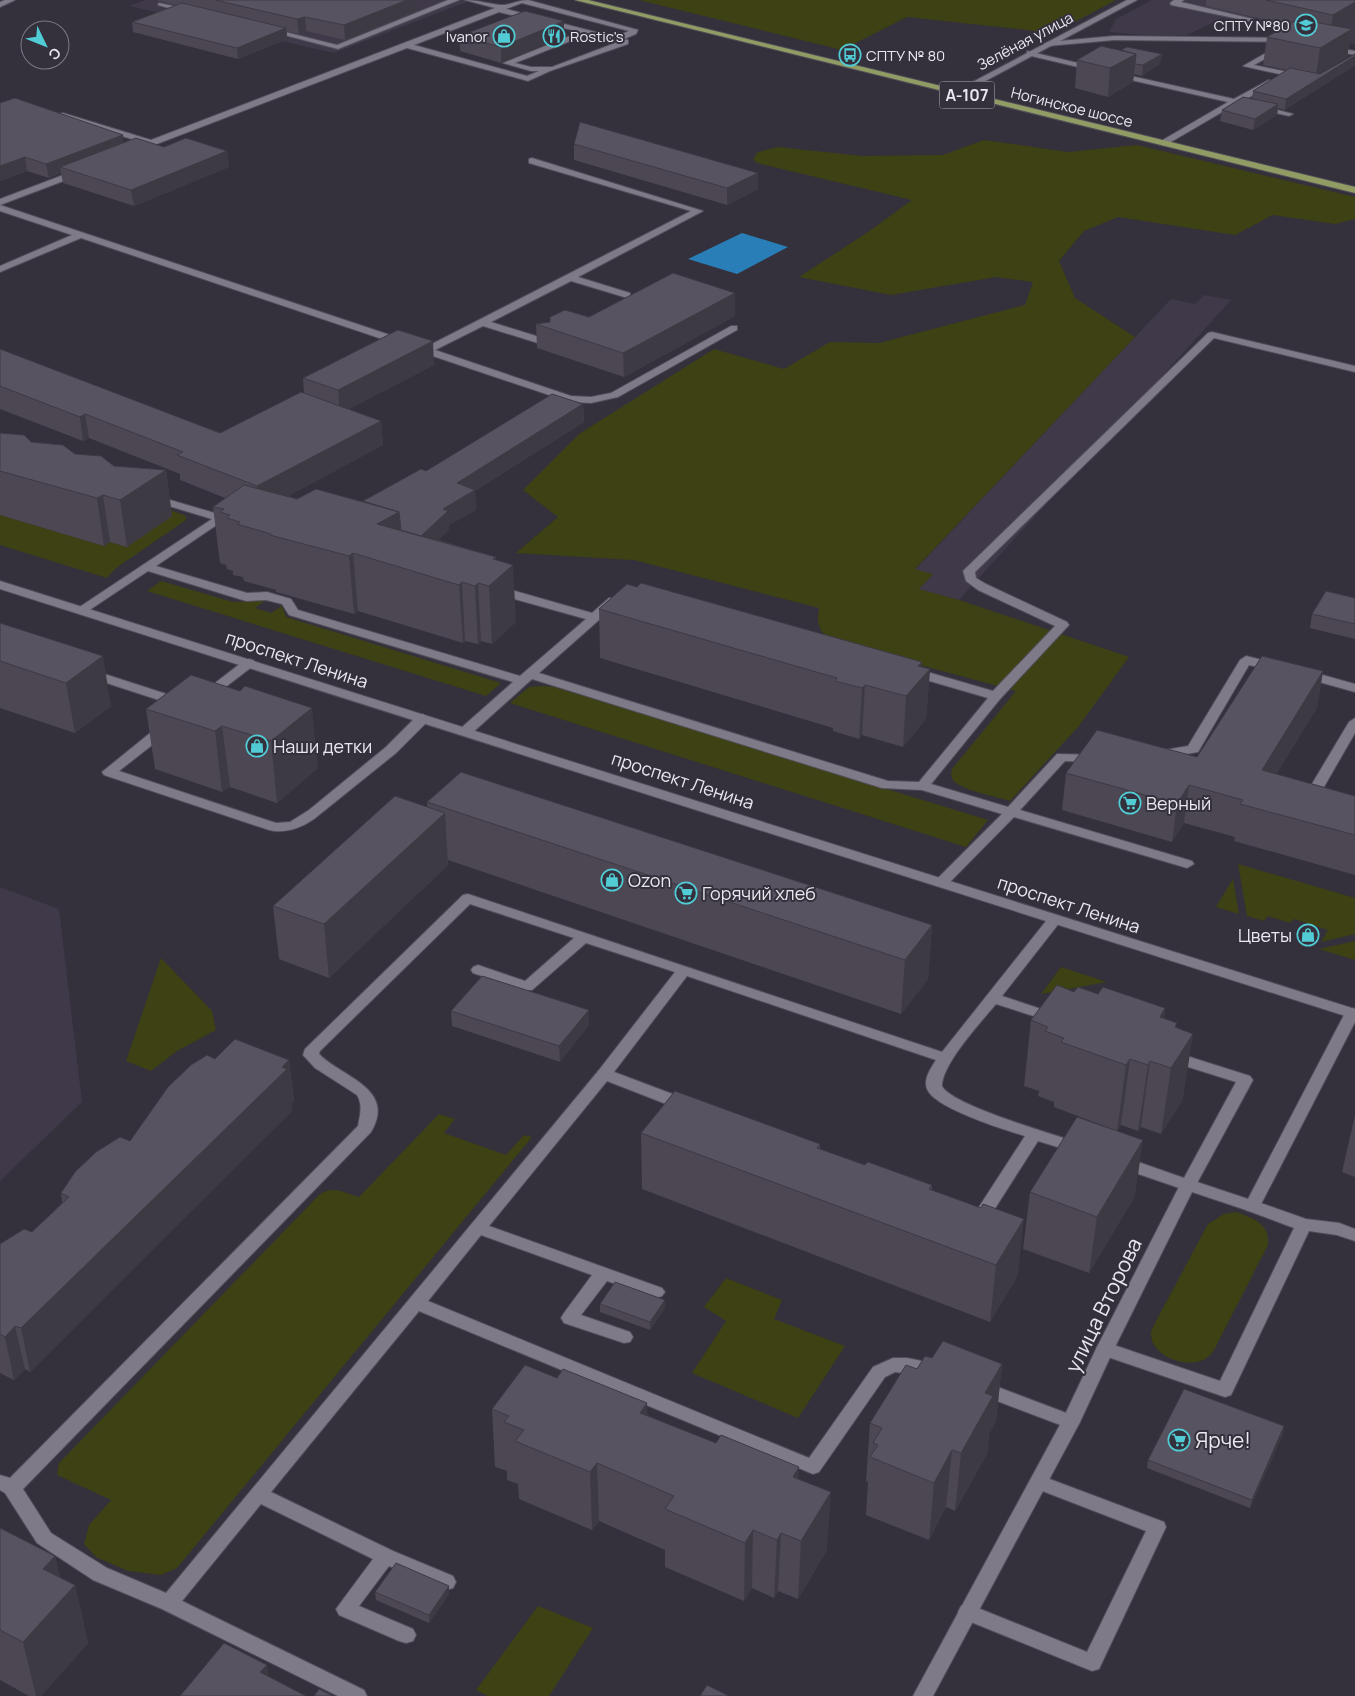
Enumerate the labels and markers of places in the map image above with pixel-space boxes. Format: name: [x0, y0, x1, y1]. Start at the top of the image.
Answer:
school or university icon: СПТУ №80: [1294, 13, 1318, 37]
place label: СПТУ №80: [1214, 15, 1290, 36]
shop icon: Ivanor: [492, 24, 516, 48]
restaurant icon: Rostic's: [542, 24, 566, 48]
place label: Ivanor: [446, 26, 489, 47]
place label: Rostic's: [570, 26, 624, 47]
bus stop icon: СПТУ № 80: [838, 43, 862, 67]
place label: СПТУ № 80: [866, 45, 945, 66]
shop icon: Наши детки: [245, 734, 269, 758]
place label: Наши детки: [273, 734, 372, 758]
supermarket icon: Верный: [1118, 791, 1142, 815]
place label: Верный: [1146, 791, 1211, 815]
shop icon: Ozon: [600, 868, 624, 892]
place label: Ozon: [628, 868, 671, 892]
supermarket icon: Горячий хлеб: [674, 881, 698, 905]
place label: Горячий хлеб: [702, 881, 816, 905]
place label: Цветы: [1238, 923, 1292, 947]
shop icon: Цветы: [1296, 923, 1320, 947]
place label: Ярче!: [1195, 1426, 1251, 1454]
supermarket icon: Ярче!: [1167, 1428, 1191, 1452]

